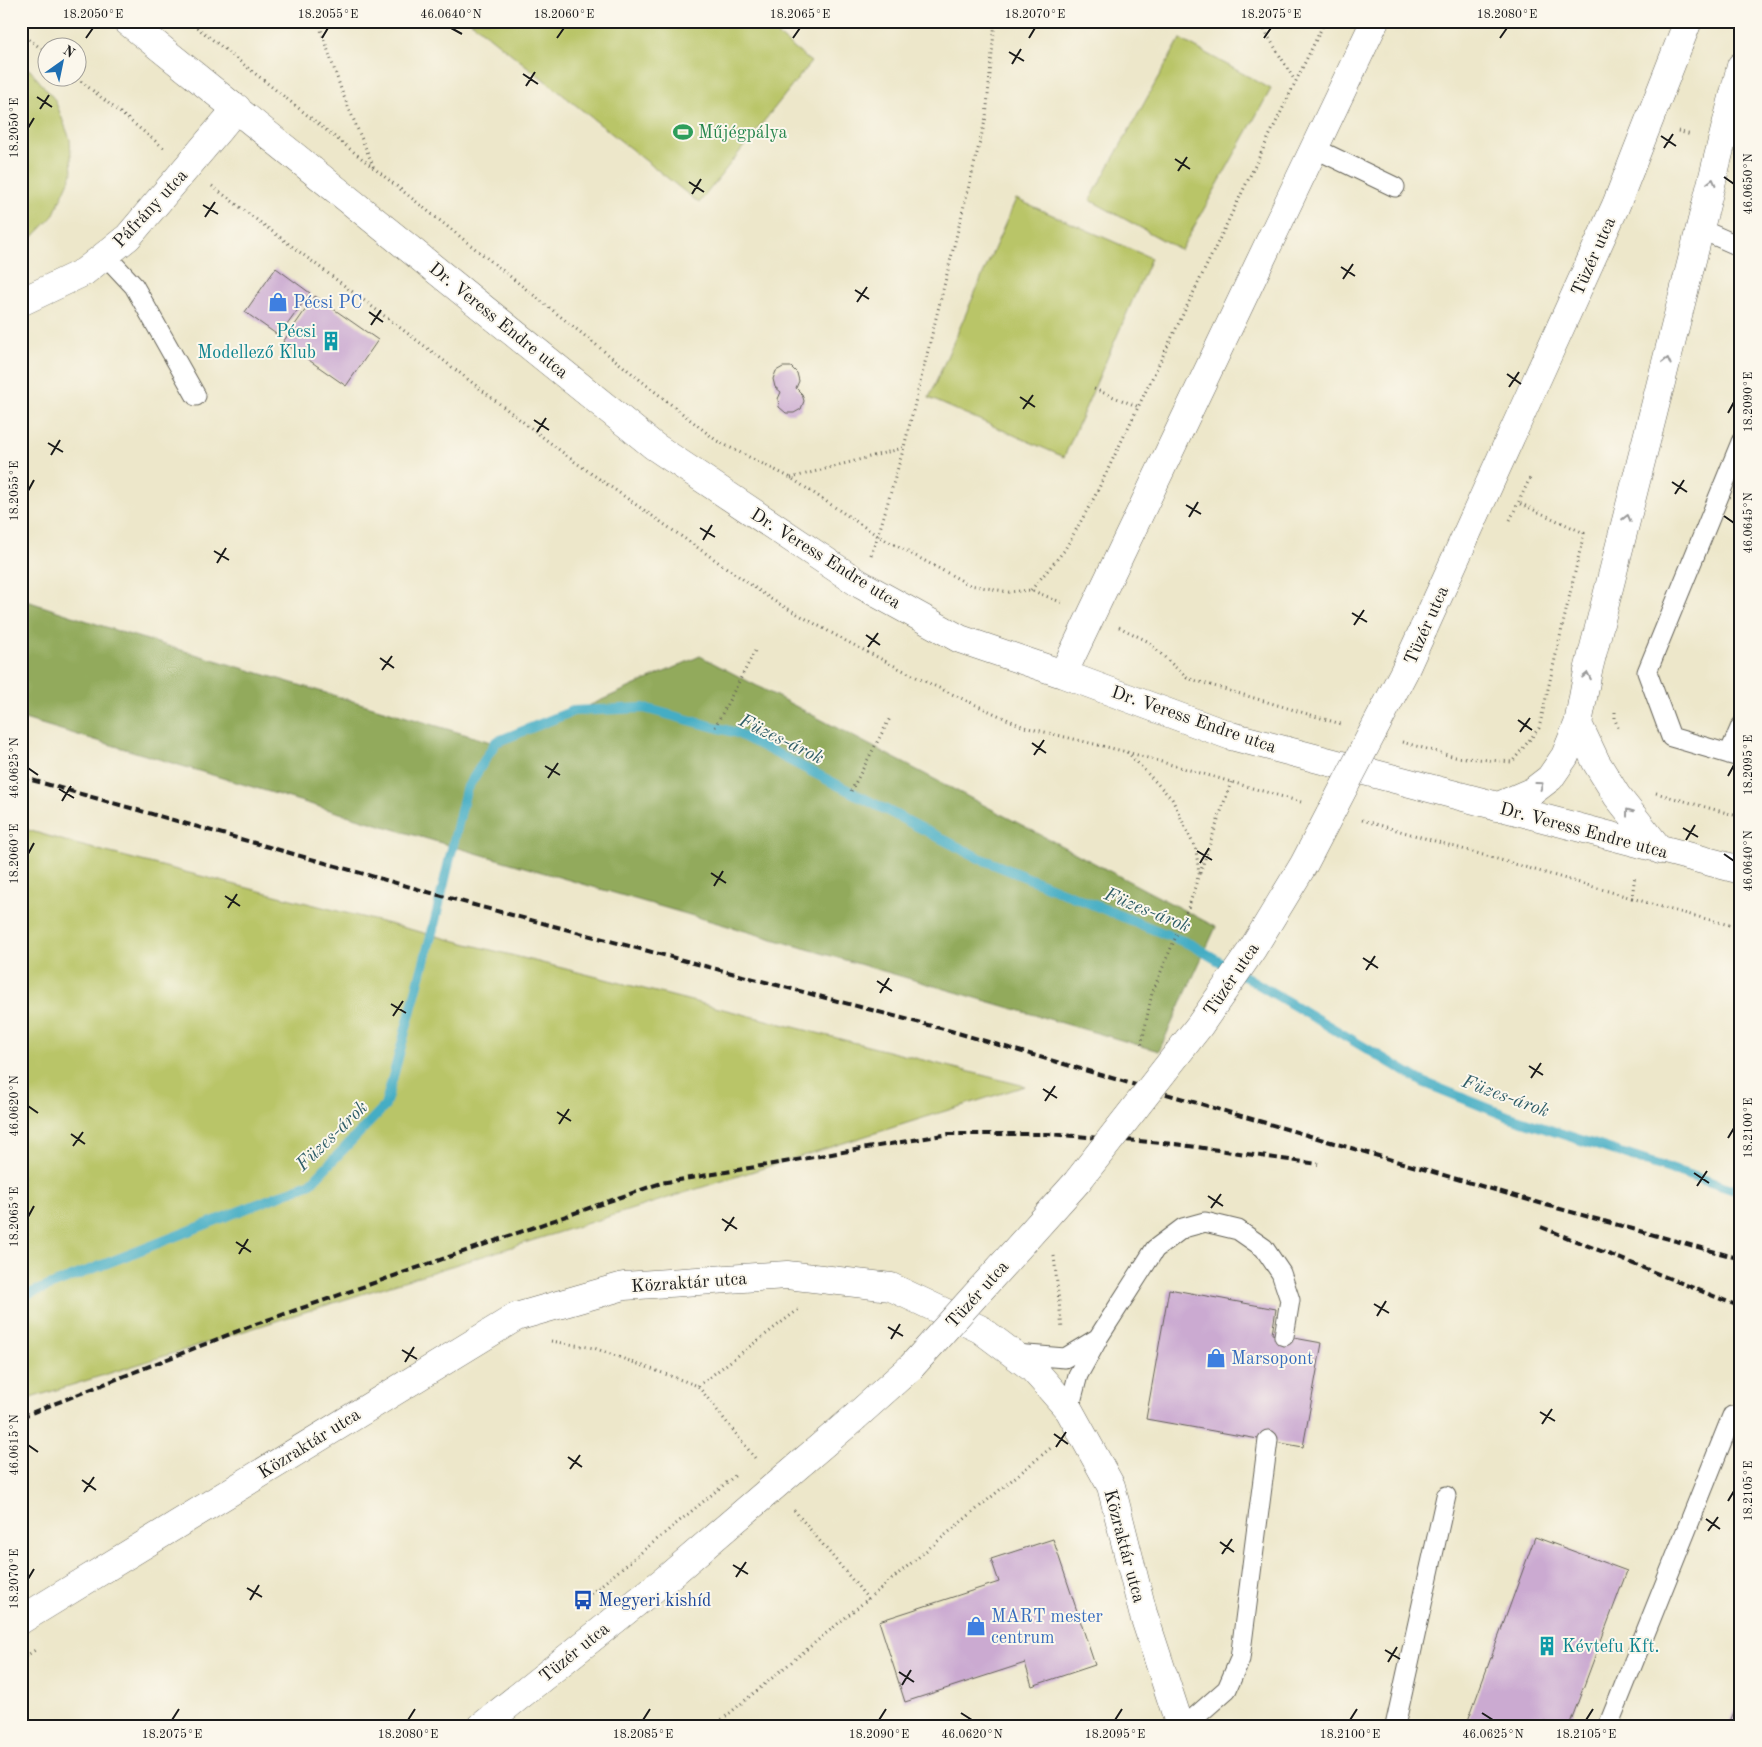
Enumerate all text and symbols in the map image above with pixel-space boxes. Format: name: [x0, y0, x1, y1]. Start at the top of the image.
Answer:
text: 18.2050°E: [63, 8, 123, 21]
text: 18.2055°E: [298, 8, 358, 21]
text: 18.2065°E: [770, 8, 830, 21]
text: 18.2075°E: [1241, 8, 1301, 21]
text: 46.0640°N: [420, 9, 482, 21]
text: 18.2060°E: [534, 9, 594, 21]
text: 18.2070°E: [1005, 9, 1065, 21]
text: 18.2080°E: [1477, 9, 1537, 21]
north arrow: [38, 38, 88, 88]
text: N: [60, 43, 77, 61]
text: 18.2050°E: [8, 98, 21, 158]
sports icon: Műjégpálya: [672, 121, 694, 143]
place label: Műjégpálya: [698, 124, 787, 142]
text: 46.0650°N: [1742, 153, 1755, 215]
street label: Páfrány utca: [110, 166, 191, 251]
one-way arrow: [1706, 178, 1717, 187]
street label: Tüzér utca: [1569, 214, 1619, 298]
street label: Dr. Veress Endre utca: [425, 259, 571, 382]
shop icon: Pécsi PC: [267, 291, 289, 313]
place label: Pécsi PC: [293, 294, 362, 312]
place label: Pécsi Modellező Klub: [197, 323, 316, 362]
building icon: Pécsi Modellező Klub: [320, 330, 342, 352]
one-way arrow: [1661, 356, 1672, 365]
text: 18.2090°E: [1743, 372, 1755, 432]
text: 18.2055°E: [8, 461, 21, 521]
text: 46.0645°N: [1742, 492, 1755, 554]
street label: Dr. Veress Endre utca: [747, 505, 904, 612]
one-way arrow: [1621, 514, 1632, 523]
street label: Tüzér utca: [1402, 583, 1452, 667]
one-way arrow: [1582, 671, 1592, 680]
street label: Dr. Veress Endre utca: [1109, 683, 1279, 757]
water label: Füzes-árok: [735, 711, 826, 769]
text: 18.2095°E: [1742, 735, 1755, 795]
text: 46.0625°N: [8, 737, 21, 799]
one-way arrow: [1534, 782, 1544, 791]
street label: Dr. Veress Endre utca: [1498, 800, 1670, 862]
one-way arrow: [1626, 808, 1635, 818]
text: 18.2060°E: [9, 824, 21, 884]
text: 46.0640°N: [1743, 830, 1755, 892]
water label: Füzes-árok: [1100, 885, 1193, 937]
street label: Tüzér utca: [1201, 940, 1263, 1019]
water label: Füzes-árok: [1458, 1072, 1551, 1122]
text: 46.0620°N: [9, 1075, 21, 1137]
water label: Füzes-árok: [293, 1098, 372, 1176]
text: 18.2100°E: [1743, 1098, 1755, 1158]
text: 18.2065°E: [8, 1187, 21, 1247]
street label: Tüzér utca: [943, 1257, 1013, 1332]
street label: Közraktár utca: [630, 1270, 748, 1296]
shop icon: Marsopont: [1205, 1347, 1227, 1369]
place label: Marsopont: [1231, 1350, 1313, 1368]
street label: Közraktár utca: [255, 1405, 364, 1482]
text: 46.0615°N: [8, 1414, 21, 1476]
text: 18.2105°E: [1742, 1461, 1755, 1521]
street label: Közraktár utca: [1100, 1488, 1148, 1605]
text: 18.2070°E: [9, 1549, 21, 1609]
bus stop icon: Megyeri kishíd: [572, 1589, 594, 1611]
place label: Megyeri kishíd: [598, 1592, 711, 1610]
place label: MART mester centrum: [991, 1608, 1104, 1647]
shop icon: MART mester centrum: [965, 1615, 987, 1637]
street label: Tüzér utca: [536, 1619, 613, 1686]
building icon: Kévtefu Kft.: [1536, 1635, 1558, 1657]
place label: Kévtefu Kft.: [1562, 1638, 1660, 1656]
text: 18.2075°E: [142, 1728, 202, 1741]
text: 18.2085°E: [613, 1728, 673, 1741]
text: 18.2095°E: [1085, 1728, 1145, 1741]
text: 46.0625°N: [1462, 1728, 1524, 1741]
text: 18.2105°E: [1556, 1728, 1616, 1741]
text: 18.2080°E: [378, 1729, 438, 1741]
text: 18.2090°E: [849, 1729, 909, 1741]
text: 46.0620°N: [941, 1729, 1003, 1741]
text: 18.2100°E: [1320, 1729, 1380, 1741]

